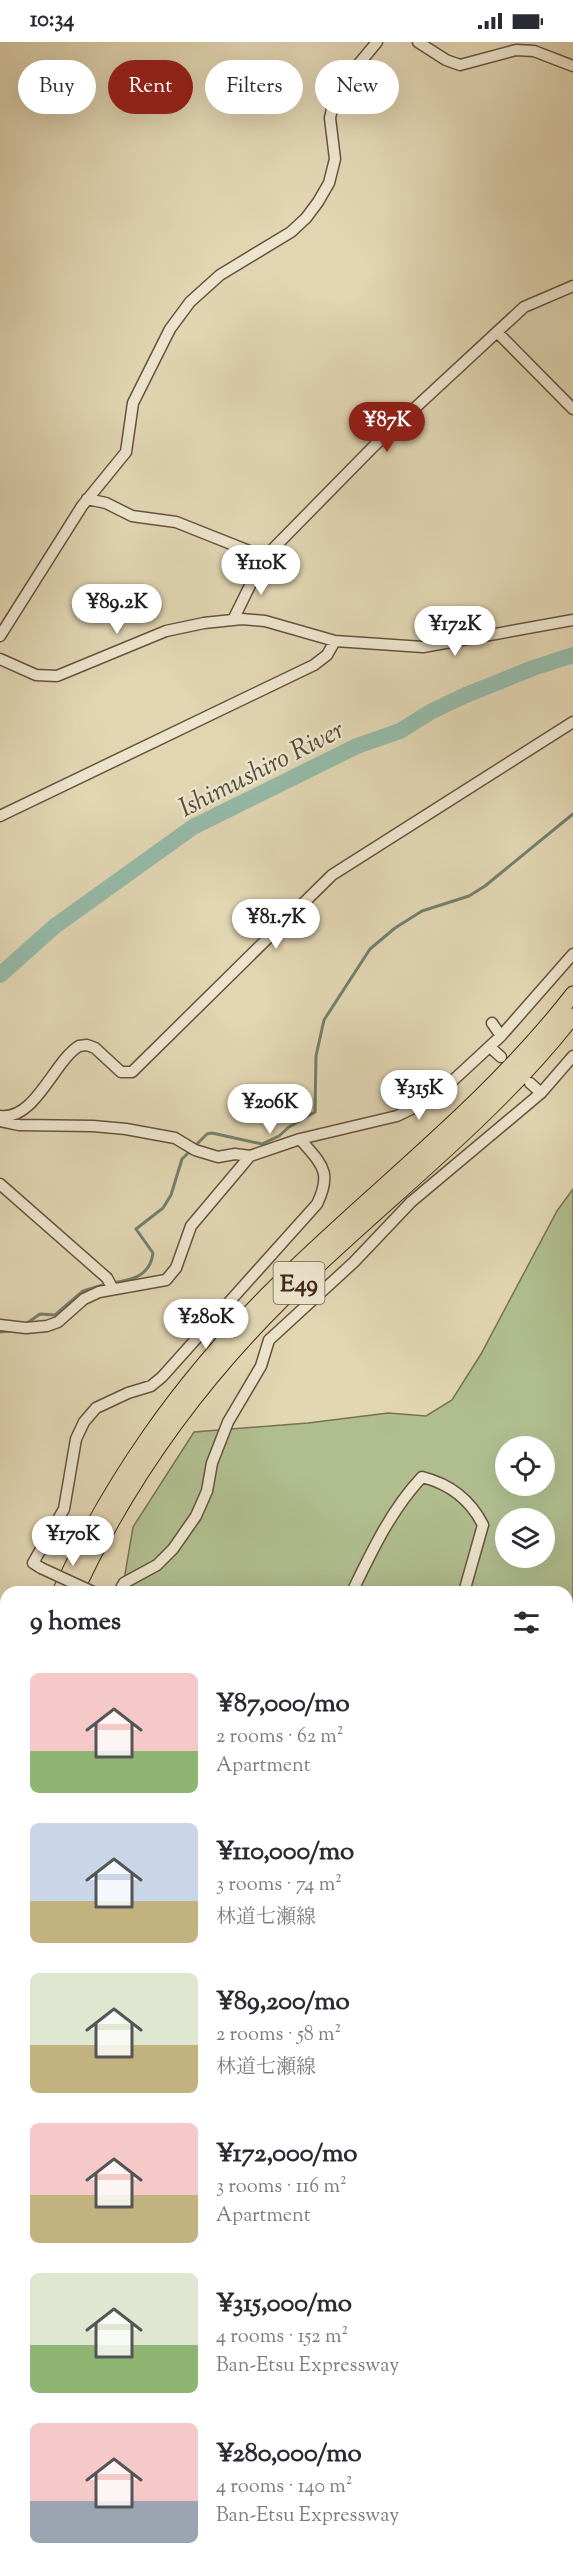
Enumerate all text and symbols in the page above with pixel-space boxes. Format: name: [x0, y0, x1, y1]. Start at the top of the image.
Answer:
text: 10:34: [30, 5, 74, 37]
chip: Buy: [18, 60, 96, 114]
chip: Rent: [108, 60, 193, 114]
chip: Filters: [205, 60, 303, 114]
chip: New: [315, 60, 399, 114]
pin: ¥87K: [351, 402, 423, 453]
text: ¥87K: [363, 407, 411, 436]
pin: ¥110K: [219, 545, 303, 596]
text: ¥110K: [235, 550, 287, 579]
pin: ¥89.2K: [68, 584, 166, 635]
text: ¥89.2K: [86, 589, 148, 618]
pin: ¥172K: [413, 606, 497, 657]
text: ¥172K: [428, 611, 482, 640]
water label: Ishimushiro River: [173, 712, 352, 829]
pin: ¥81.7K: [227, 899, 325, 950]
text: ¥81.7K: [246, 904, 306, 933]
pin: ¥315K: [377, 1070, 461, 1121]
text: ¥315K: [394, 1075, 444, 1104]
pin: ¥206K: [228, 1084, 312, 1135]
text: ¥206K: [241, 1089, 299, 1118]
road number: E49: [274, 1262, 324, 1304]
pin: ¥280K: [164, 1299, 248, 1350]
text: ¥280K: [177, 1304, 235, 1333]
map controls: [495, 1436, 555, 1568]
button: locate: [495, 1436, 555, 1496]
button: layers: [495, 1508, 555, 1568]
pin: ¥170K: [31, 1516, 115, 1567]
text: ¥170K: [46, 1521, 100, 1550]
text: 9 homes: [30, 1604, 121, 1641]
icon: filters: [510, 1606, 543, 1639]
text: ¥87,000/mo: [216, 1686, 350, 1723]
icon: home: [78, 1697, 150, 1769]
text: 2 rooms · 62 m²: [216, 1723, 344, 1752]
text: Apartment: [216, 1752, 311, 1781]
text: ¥110,000/mo: [216, 1834, 354, 1871]
icon: home: [78, 1847, 150, 1919]
text: 3 rooms · 74 m²: [216, 1871, 342, 1900]
text: 林道七瀬線: [216, 1904, 316, 1933]
text: ¥89,200/mo: [216, 1984, 350, 2021]
icon: home: [78, 1997, 150, 2069]
text: 2 rooms · 58 m²: [216, 2021, 341, 2050]
text: 林道七瀬線: [216, 2054, 316, 2083]
text: ¥172,000/mo: [216, 2136, 358, 2173]
icon: home: [78, 2147, 150, 2219]
text: 3 rooms · 116 m²: [216, 2173, 347, 2202]
text: Apartment: [216, 2202, 311, 2231]
text: ¥315,000/mo: [216, 2286, 352, 2323]
icon: home: [78, 2297, 150, 2369]
text: 4 rooms · 152 m²: [216, 2323, 348, 2352]
text: Ban-Etsu Expressway: [216, 2352, 399, 2381]
text: ¥280,000/mo: [216, 2436, 362, 2473]
icon: home: [78, 2447, 150, 2519]
text: 4 rooms · 140 m²: [216, 2473, 353, 2502]
text: Ban-Etsu Expressway: [216, 2502, 399, 2531]

